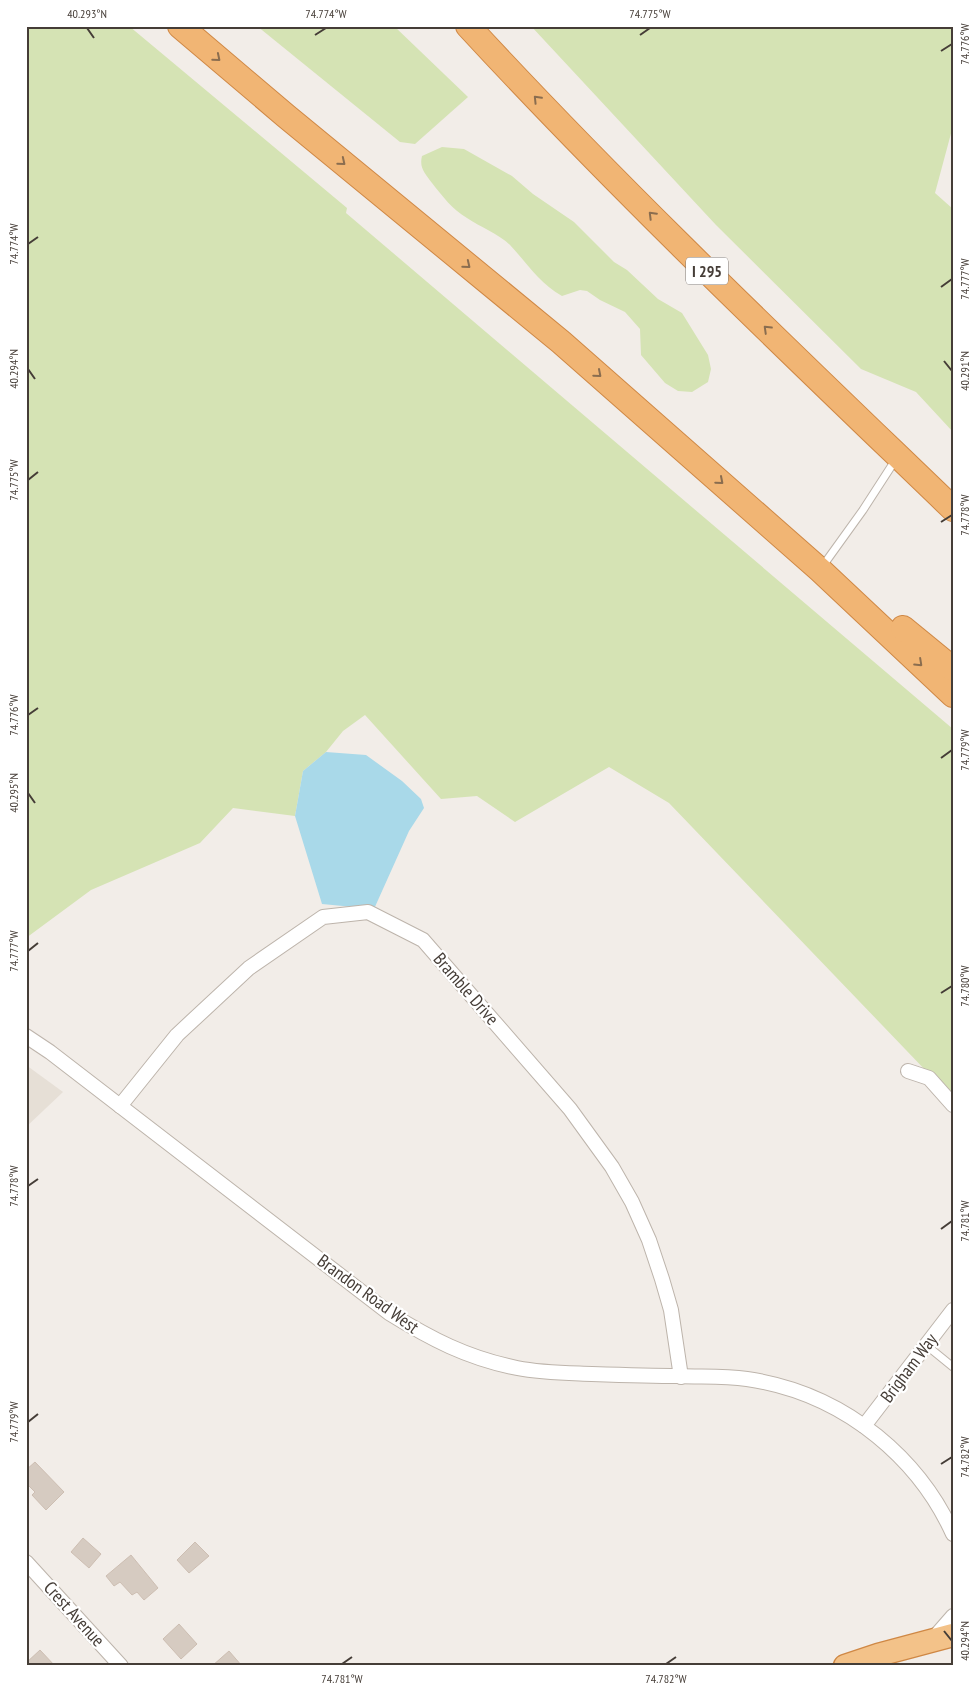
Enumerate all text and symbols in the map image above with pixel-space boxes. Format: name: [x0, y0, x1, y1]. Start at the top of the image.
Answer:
text: 40.293°N: [67, 6, 107, 21]
text: 74.774°W: [305, 6, 347, 21]
text: 74.775°W: [629, 6, 671, 21]
text: 74.776°W: [957, 23, 972, 65]
one-way arrow: [212, 52, 221, 61]
one-way arrow: [534, 96, 543, 105]
one-way arrow: [336, 157, 345, 166]
one-way arrow: [648, 212, 657, 221]
text: 74.774°W: [6, 223, 21, 265]
road number: I 295: [686, 258, 728, 284]
text: 74.777°W: [957, 258, 972, 300]
one-way arrow: [462, 260, 471, 269]
one-way arrow: [764, 326, 773, 335]
text: 40.294°N: [6, 349, 21, 389]
text: 40.291°N: [957, 351, 972, 391]
one-way arrow: [592, 368, 601, 377]
text: 74.775°W: [6, 459, 21, 501]
one-way arrow: [714, 476, 723, 485]
text: 74.778°W: [957, 494, 972, 536]
one-way arrow: [914, 657, 923, 666]
text: 74.776°W: [6, 694, 21, 736]
text: 74.779°W: [957, 729, 972, 771]
text: 40.295°N: [6, 773, 21, 813]
text: 74.777°W: [6, 930, 21, 972]
street label: Bramble Drive: [429, 948, 504, 1030]
text: 74.780°W: [957, 965, 972, 1007]
text: 74.778°W: [6, 1165, 21, 1207]
text: 74.781°W: [957, 1200, 972, 1242]
street label: Brandon Road West: [313, 1249, 424, 1338]
street label: Brigham Way: [875, 1328, 942, 1407]
text: 74.779°W: [6, 1401, 21, 1443]
text: 74.782°W: [957, 1436, 972, 1478]
street label: Crest Avenue: [39, 1576, 110, 1651]
text: 40.294°N: [957, 1621, 972, 1661]
text: 74.781°W: [321, 1671, 363, 1686]
text: 74.782°W: [645, 1671, 687, 1686]

